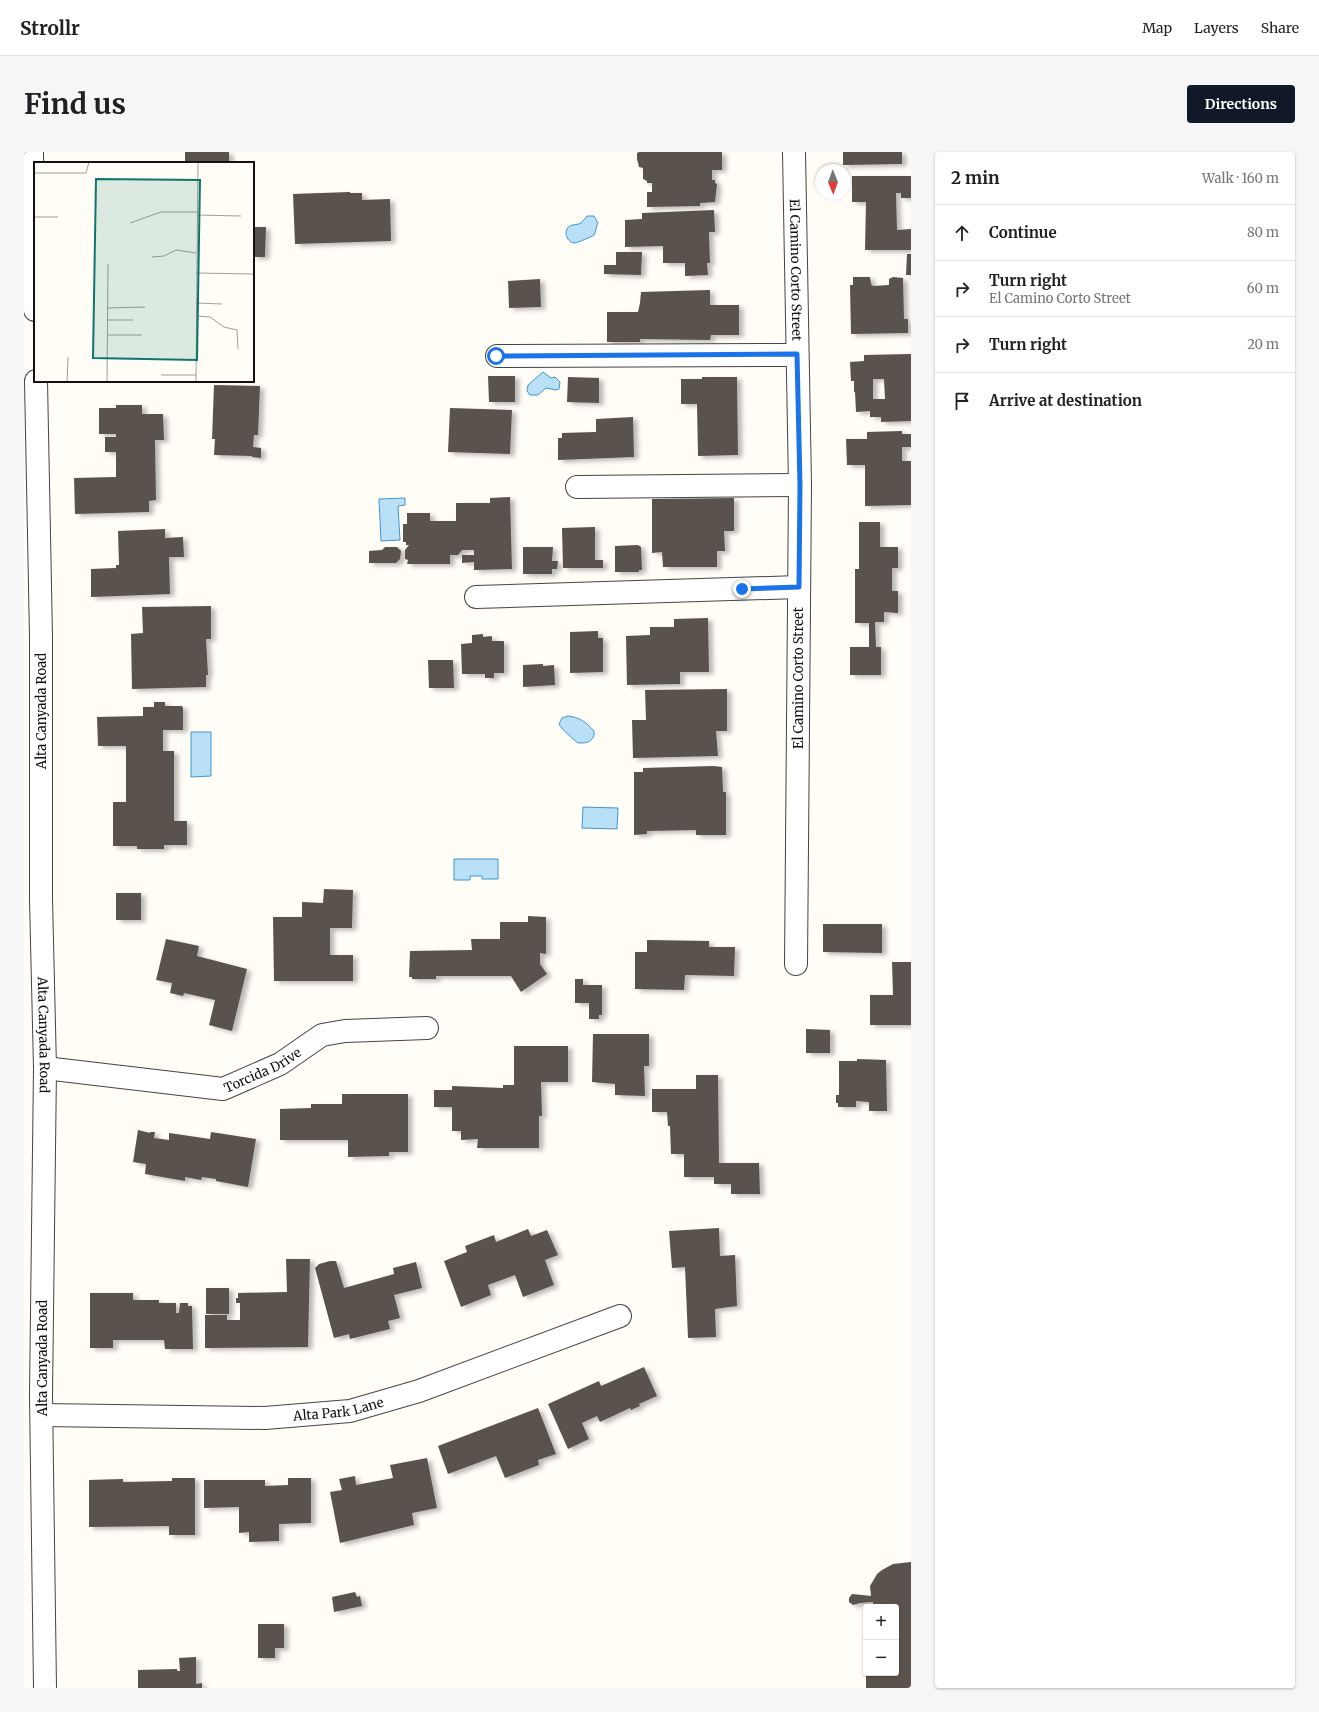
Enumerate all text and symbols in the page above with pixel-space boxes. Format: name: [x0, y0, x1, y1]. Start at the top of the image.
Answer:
text: Strollr: [20, 16, 80, 40]
text: Map: [1142, 19, 1172, 37]
text: Layers: [1194, 19, 1239, 37]
text: Share: [1261, 19, 1299, 37]
button: Directions: [1187, 85, 1295, 123]
text: Find us: [24, 86, 126, 122]
inset map: [34, 162, 254, 382]
north arrow: [815, 164, 851, 200]
text: 2 min: [951, 167, 999, 189]
text: Walk · 160 m: [1202, 170, 1279, 187]
street label: El Camino Corto Street: [786, 199, 806, 341]
icon: ahead: [951, 222, 973, 244]
text: Continue: [989, 223, 1057, 242]
text: 80 m: [1247, 224, 1279, 241]
text: Turn right: [989, 271, 1067, 290]
icon: right: [951, 278, 973, 300]
text: 60 m: [1247, 280, 1279, 297]
text: El Camino Corto Street: [989, 290, 1131, 307]
icon: right: [951, 334, 973, 356]
text: Turn right: [989, 335, 1067, 354]
text: 20 m: [1247, 336, 1279, 353]
route start: [487, 347, 505, 365]
icon: arrive: [951, 390, 973, 412]
text: Arrive at destination: [989, 391, 1142, 410]
route end: [733, 580, 751, 598]
street label: El Camino Corto Street: [790, 607, 807, 749]
street label: Alta Canyada Road: [33, 653, 50, 770]
street label: Alta Canyada Road: [34, 976, 54, 1093]
street label: Torcida Drive: [221, 1043, 304, 1096]
street label: Alta Canyada Road: [34, 1300, 51, 1417]
street label: Alta Park Lane: [292, 1393, 386, 1424]
map controls: [863, 1604, 899, 1676]
button: +: [863, 1604, 899, 1640]
button: −: [863, 1640, 899, 1676]

